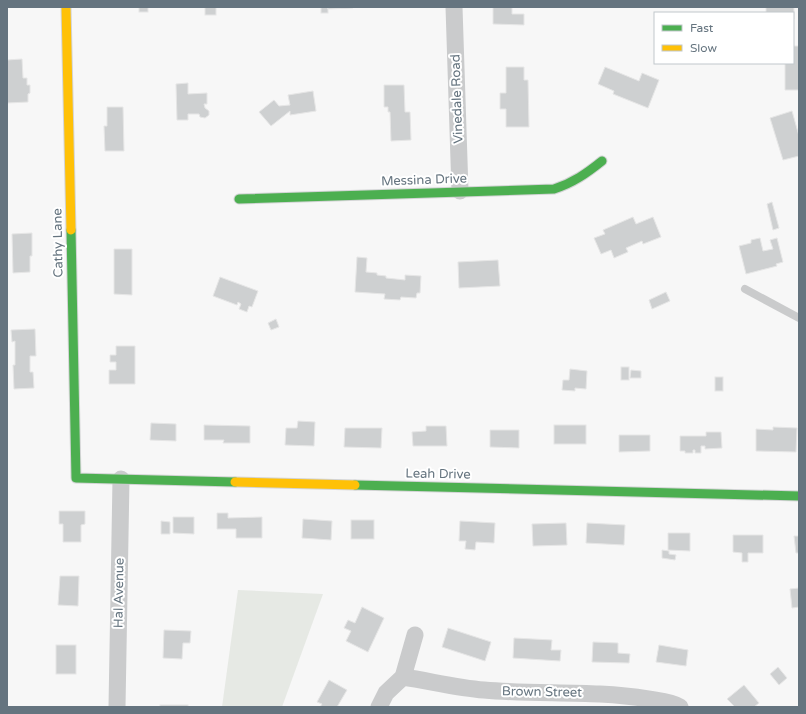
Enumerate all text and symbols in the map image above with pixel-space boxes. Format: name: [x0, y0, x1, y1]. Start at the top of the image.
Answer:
legend: [654, 12, 794, 64]
text: Fast: [690, 21, 714, 35]
text: Slow: [690, 41, 717, 55]
street label: Vinedale Road: [447, 54, 467, 144]
street label: Messina Drive: [381, 171, 467, 189]
street label: Cathy Lane: [49, 208, 67, 278]
street label: Leah Drive: [405, 465, 471, 483]
street label: Hal Avenue: [110, 558, 128, 628]
street label: Brown Street: [502, 683, 582, 701]

